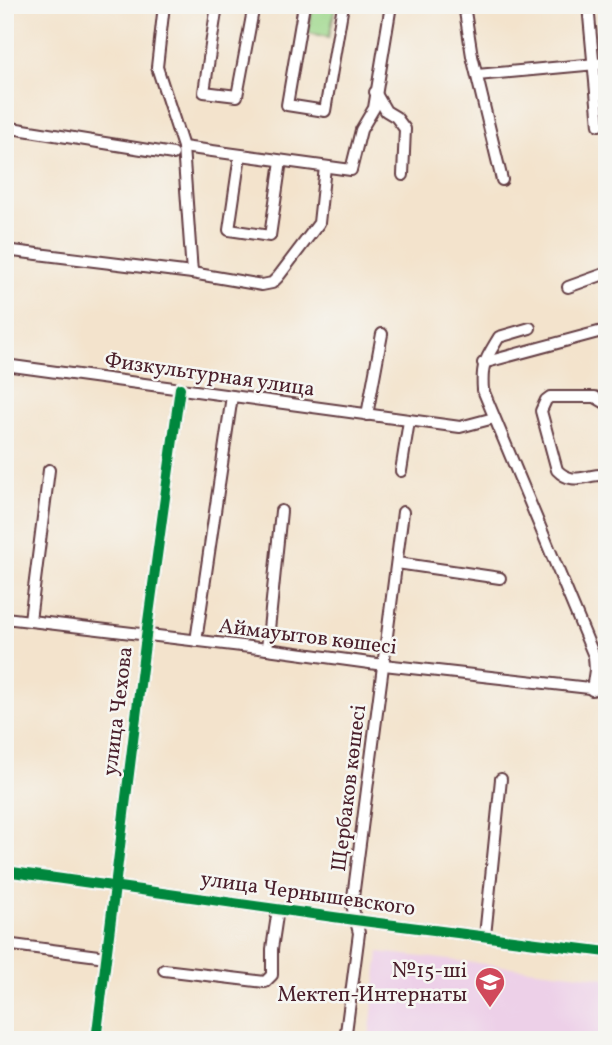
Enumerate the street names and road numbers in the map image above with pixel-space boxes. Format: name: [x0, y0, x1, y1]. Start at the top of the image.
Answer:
street label: Физкультурная улица: [103, 346, 317, 405]
street label: Аймауытов көшесі: [217, 612, 398, 663]
street label: улица Чехова: [96, 645, 141, 778]
street label: Щербаков көшесі: [325, 703, 374, 873]
street label: улица Чернышевского: [199, 865, 417, 924]

